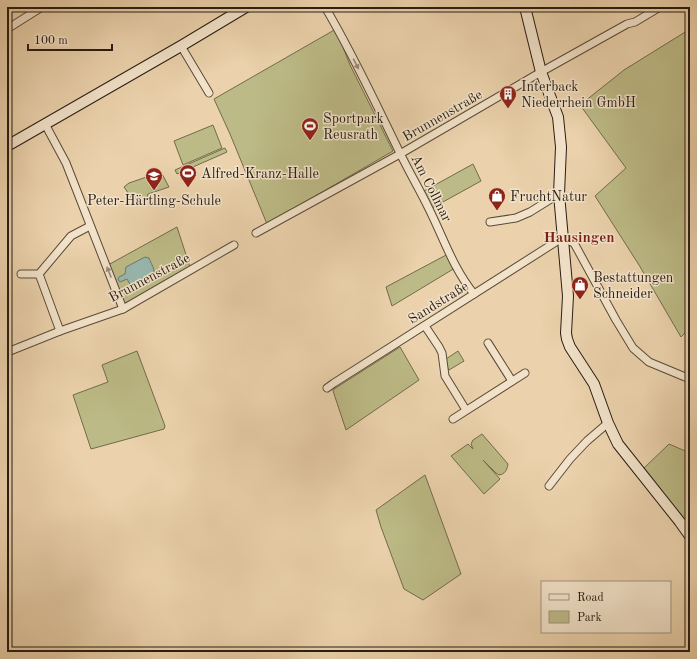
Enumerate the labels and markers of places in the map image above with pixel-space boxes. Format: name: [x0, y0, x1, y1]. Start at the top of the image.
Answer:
place label: Interback Niederrhein GmbH: [521, 80, 636, 110]
building icon: Interback Niederrhein GmbH: [498, 84, 518, 109]
place label: Sportpark Reusrath: [323, 112, 384, 142]
sports icon: Sportpark Reusrath: [300, 116, 320, 141]
sports icon: Alfred-Kranz-Halle: [178, 163, 198, 188]
school or university icon: Peter-Härtling-Schule: [144, 166, 164, 191]
place label: Alfred-Kranz-Halle: [201, 167, 319, 181]
shop icon: FruchtNatur: [487, 186, 507, 211]
place label: FruchtNatur: [510, 190, 587, 204]
place label: Peter-Härtling-Schule: [87, 194, 221, 208]
place label: Bestattungen Schneider: [593, 271, 674, 301]
shop icon: Bestattungen Schneider: [570, 275, 590, 300]

